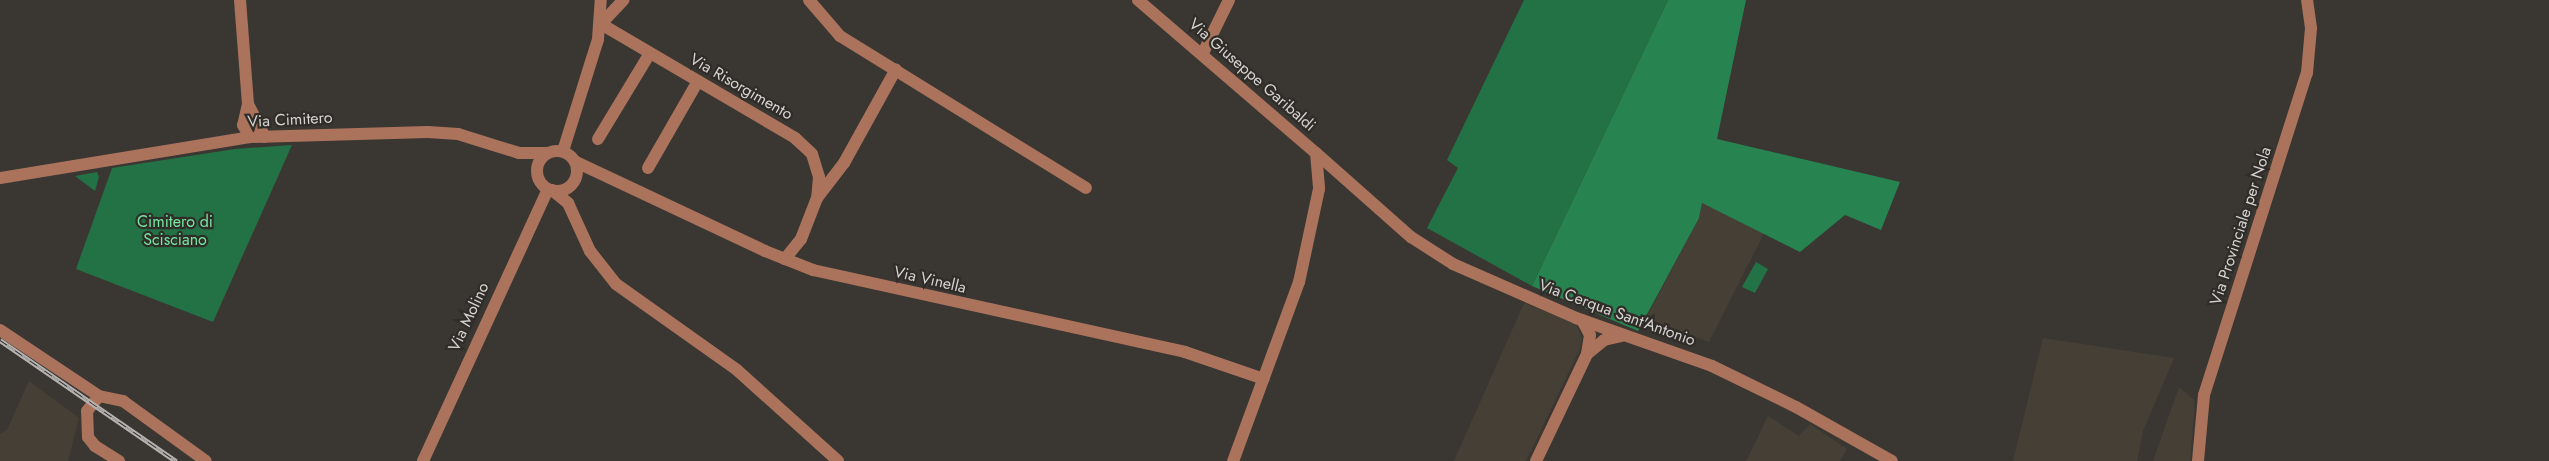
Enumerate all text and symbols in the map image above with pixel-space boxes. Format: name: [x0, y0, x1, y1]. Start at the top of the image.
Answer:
street label: Via Giuseppe Garibaldi: [1185, 15, 1319, 135]
street label: Via Risorgimento: [686, 50, 796, 124]
street label: Via Cimitero: [247, 108, 333, 132]
street label: Via Provinciale per Nola: [2206, 144, 2276, 308]
park label: Cimitero di Scisciano: [137, 212, 213, 250]
street label: Via Vinella: [892, 262, 968, 298]
street label: Via Cerqua Sant'Antonio: [1536, 276, 1698, 350]
street label: Via Molino: [445, 279, 493, 355]

